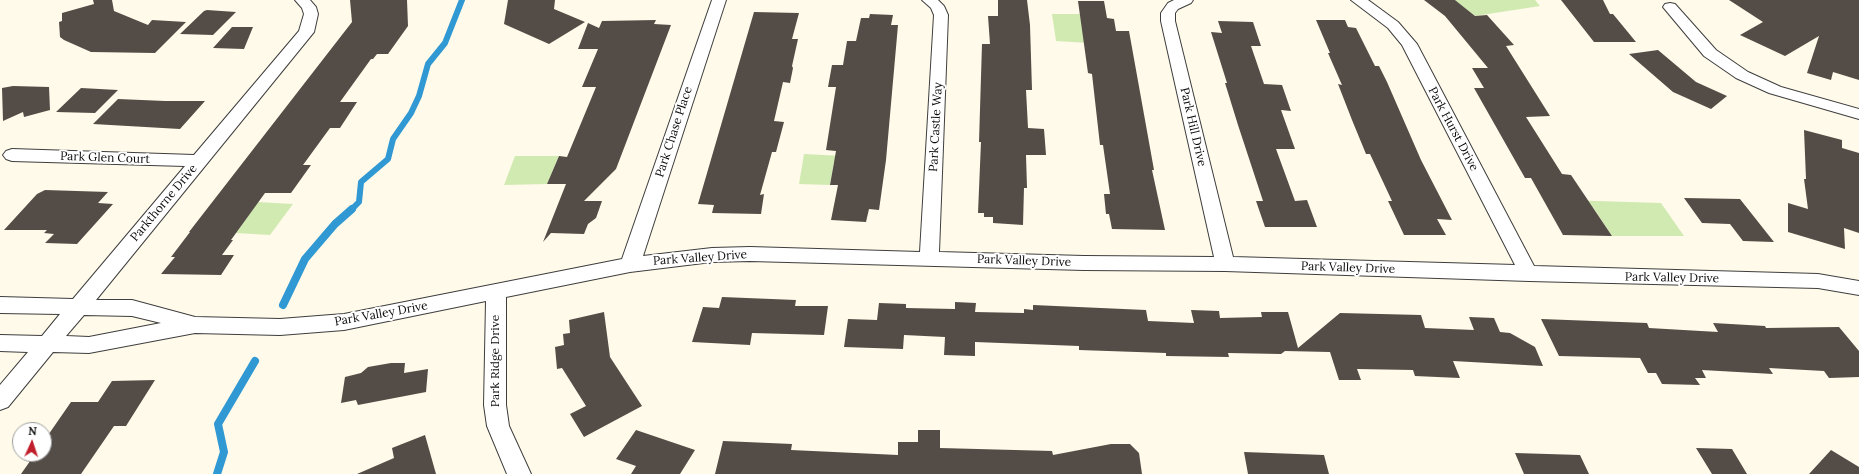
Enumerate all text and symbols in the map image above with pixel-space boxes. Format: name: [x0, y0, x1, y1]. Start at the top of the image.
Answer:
street label: Park Castle Way: [926, 82, 946, 172]
street label: Park Chase Place: [653, 85, 695, 179]
street label: Park Hurst Drive: [1425, 85, 1481, 173]
street label: Park Hill Drive: [1177, 86, 1209, 168]
street label: Park Glen Court: [60, 149, 150, 167]
street label: Parkthorne Drive: [128, 162, 200, 244]
street label: Park Valley Drive: [652, 248, 748, 268]
street label: Park Valley Drive: [977, 252, 1071, 270]
street label: Park Valley Drive: [1301, 259, 1395, 277]
street label: Park Valley Drive: [1625, 270, 1719, 286]
street label: Park Valley Drive: [333, 299, 429, 329]
street label: Park Ridge Drive: [489, 315, 503, 407]
north arrow: [12, 422, 52, 462]
text: N: [28, 424, 37, 438]

